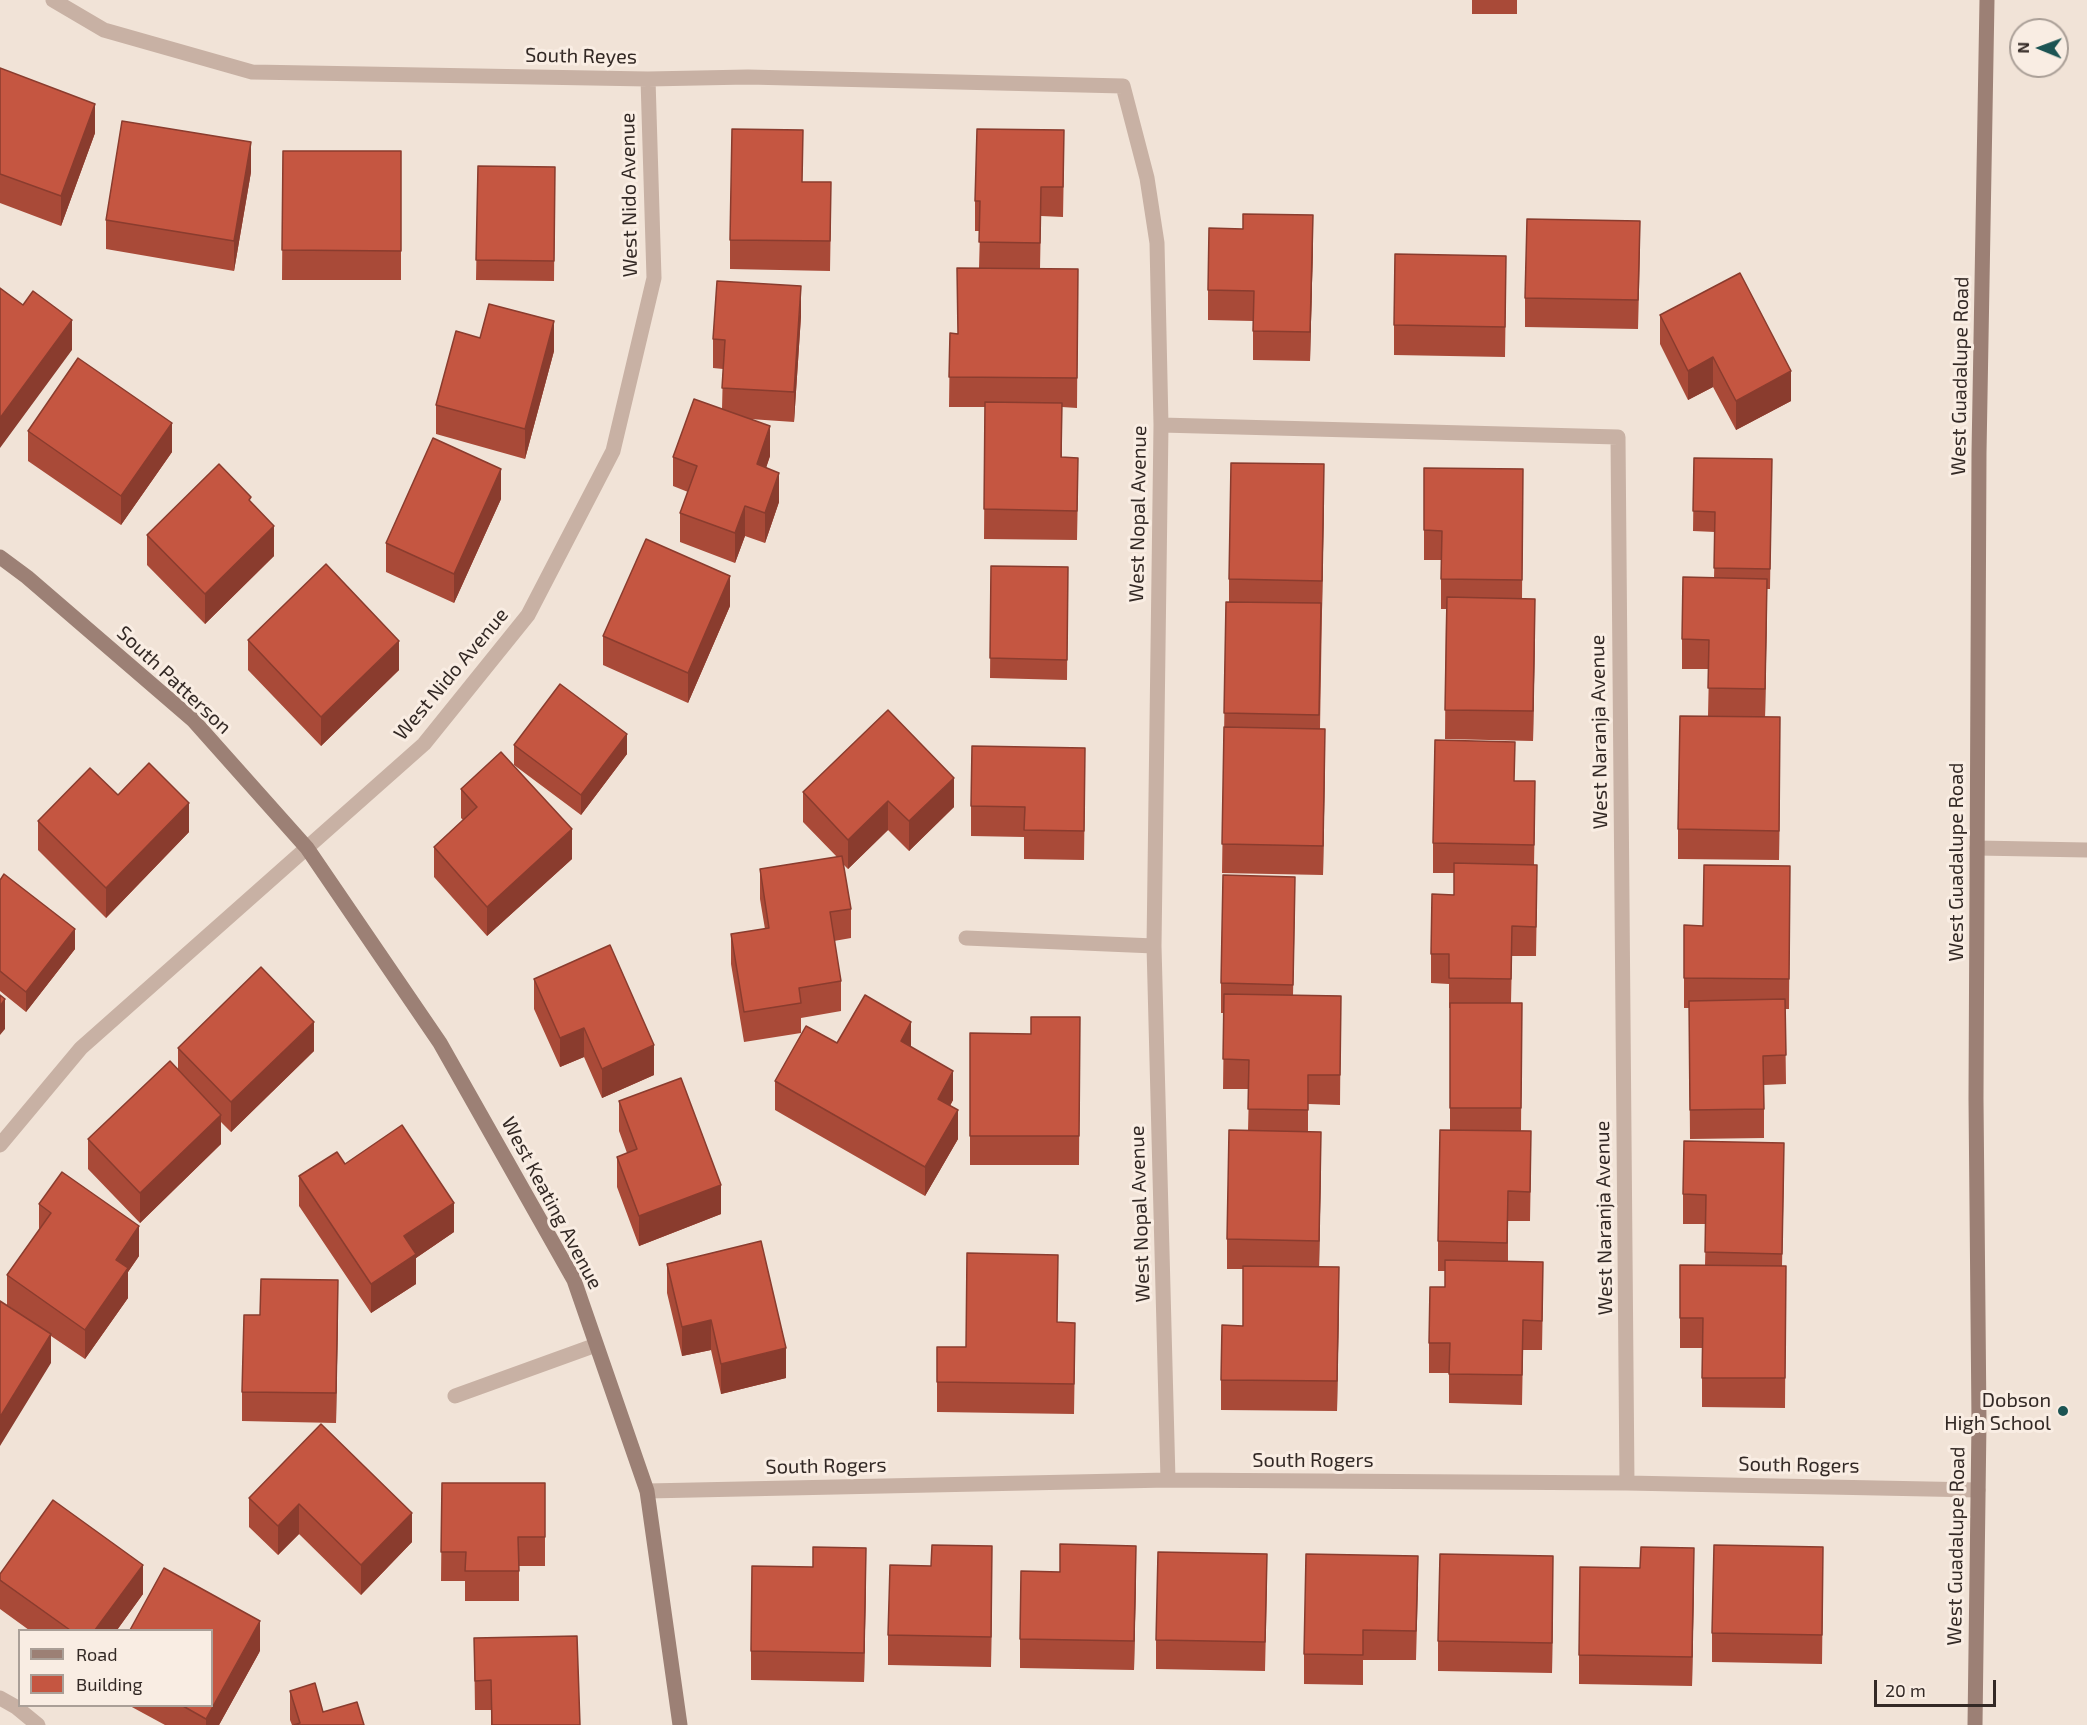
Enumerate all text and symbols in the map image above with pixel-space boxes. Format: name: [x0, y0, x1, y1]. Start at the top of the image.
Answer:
north arrow: [2009, 18, 2069, 78]
text: N: [2013, 42, 2032, 54]
street label: South Reyes: [525, 43, 637, 69]
street label: West Nido Avenue: [616, 112, 642, 278]
street label: West Guadalupe Road: [1946, 276, 1974, 476]
street label: West Nopal Avenue: [1124, 425, 1152, 603]
street label: West Nido Avenue: [389, 603, 513, 745]
street label: South Patterson: [112, 621, 236, 739]
street label: West Naranja Avenue: [1585, 634, 1613, 830]
street label: West Guadalupe Road: [1944, 762, 1968, 962]
street label: West Keating Avenue: [496, 1113, 608, 1293]
street label: West Naranja Avenue: [1590, 1120, 1618, 1316]
street label: West Nopal Avenue: [1125, 1125, 1155, 1303]
place label: Dobson High School: [1944, 1388, 2051, 1435]
marker: Dobson High School: [2056, 1404, 2070, 1418]
street label: West Guadalupe Road: [1942, 1446, 1970, 1646]
street label: South Rogers: [1252, 1448, 1374, 1472]
street label: South Rogers: [1738, 1452, 1860, 1478]
street label: South Rogers: [765, 1453, 887, 1479]
legend: [18, 1629, 213, 1707]
text: Road: [76, 1643, 117, 1665]
scale bar: [1877, 1668, 1998, 1706]
text: Building: [76, 1673, 143, 1695]
text: 20 m: [1885, 1679, 1926, 1701]

